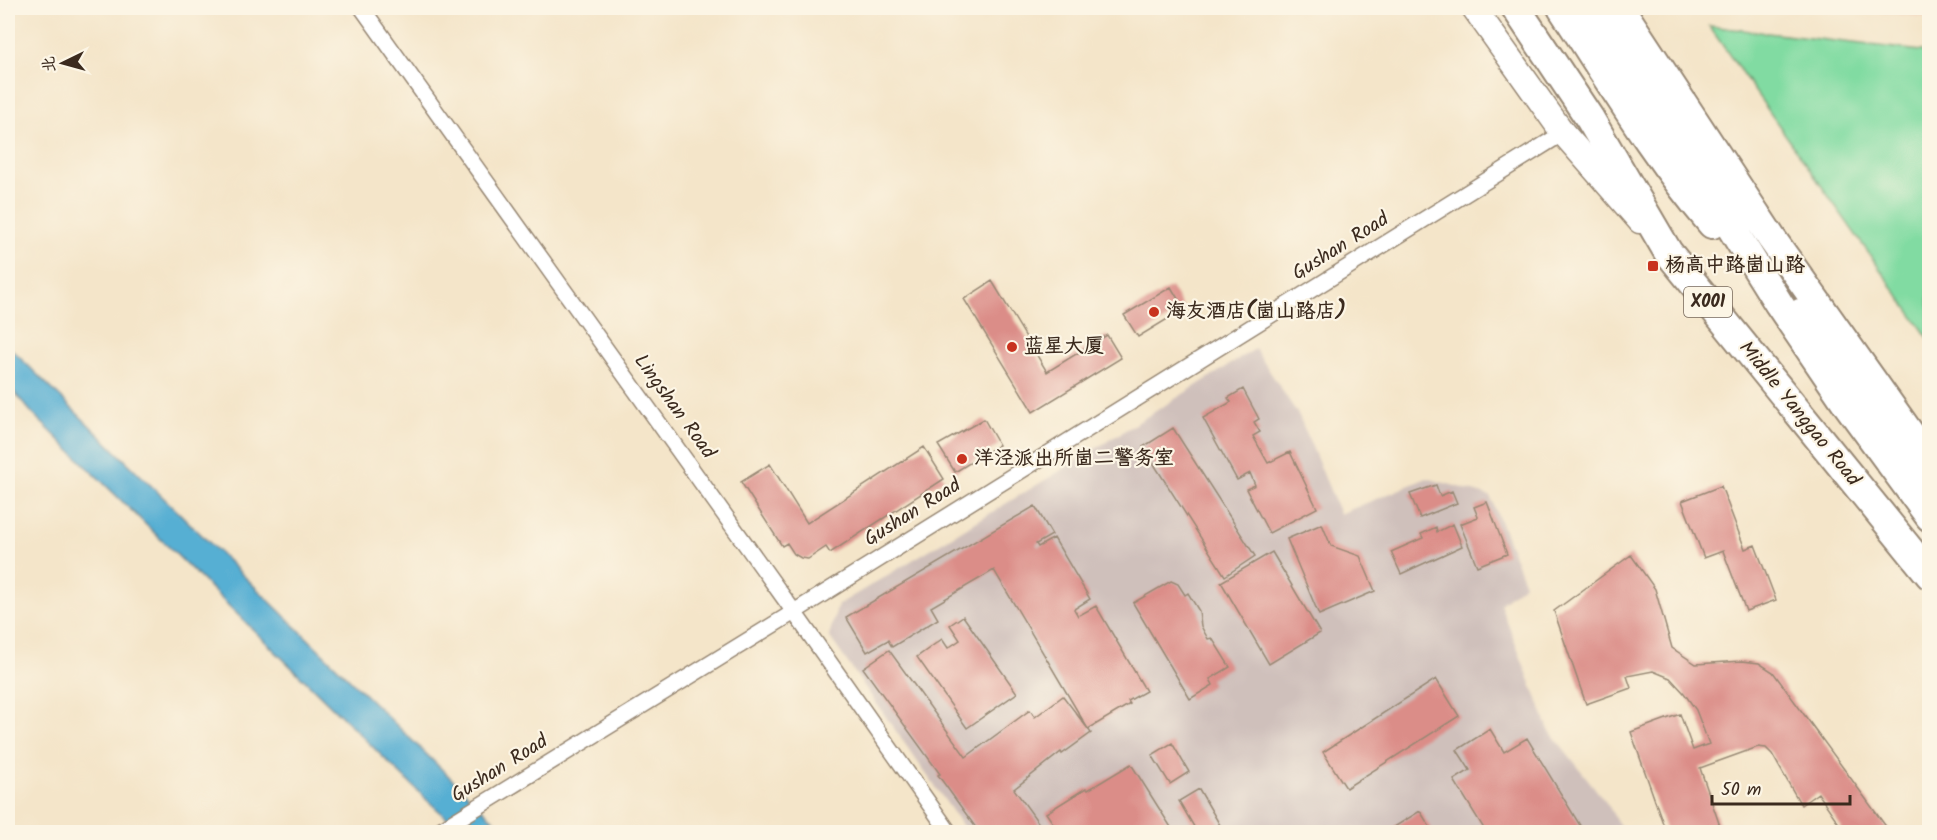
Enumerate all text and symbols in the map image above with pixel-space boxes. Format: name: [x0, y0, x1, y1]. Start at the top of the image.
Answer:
north arrow: [33, 33, 93, 93]
text: 北: [36, 55, 63, 73]
street label: Gushan Road: [1286, 204, 1397, 290]
place label: 杨高中路崮山路: [1665, 250, 1805, 282]
marker: 杨高中路崮山路: [1646, 259, 1660, 273]
road number: X001: [1684, 287, 1732, 317]
place label: 海友酒店(崮山路店): [1166, 296, 1346, 328]
marker: 海友酒店(崮山路店): [1147, 305, 1161, 319]
place label: 蓝星大厦: [1024, 331, 1104, 363]
street label: Middle Yanggao Road: [1730, 334, 1869, 495]
marker: 蓝星大厦: [1005, 340, 1019, 354]
street label: Lingshan Road: [625, 348, 724, 467]
place label: 洋泾派出所崮二警务室: [974, 443, 1174, 475]
marker: 洋泾派出所崮二警务室: [955, 452, 969, 466]
street label: Gushan Road: [858, 470, 969, 556]
street label: Gushan Road: [445, 726, 556, 812]
scale bar: [1712, 768, 1850, 806]
text: 50 m: [1721, 776, 1761, 805]

